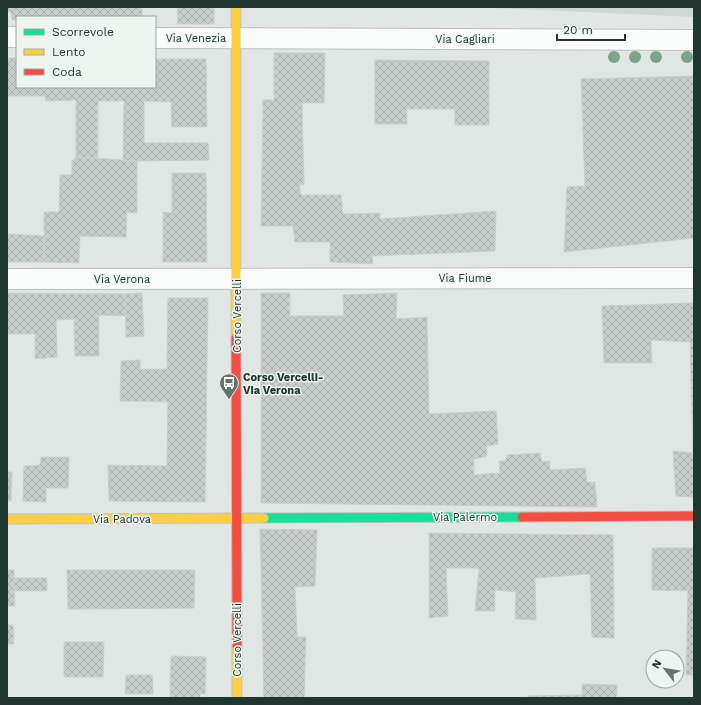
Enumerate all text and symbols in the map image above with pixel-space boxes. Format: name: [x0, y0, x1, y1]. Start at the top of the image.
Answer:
legend: [16, 16, 156, 88]
scale bar: [557, 16, 625, 42]
text: 20 m: [563, 23, 593, 37]
text: Scorrevole: [52, 25, 114, 39]
street label: Via Venezia: [166, 32, 226, 45]
street label: Via Cagliari: [435, 33, 495, 46]
text: Lento: [52, 45, 86, 59]
text: Coda: [52, 65, 82, 79]
street label: Via Fiume: [438, 272, 492, 285]
street label: Via Verona: [94, 273, 150, 286]
street label: Corso Vercelli: [231, 279, 244, 353]
place label: Corso Vercelli- Via Verona: [243, 371, 324, 397]
bus stop icon: Corso Vercelli- Via Verona: [218, 372, 240, 400]
street label: Via Palermo: [433, 511, 497, 524]
street label: Via Padova: [93, 513, 151, 526]
street label: Corso Vercelli: [231, 603, 244, 677]
north arrow: [645, 649, 685, 689]
text: N: [649, 657, 665, 671]

